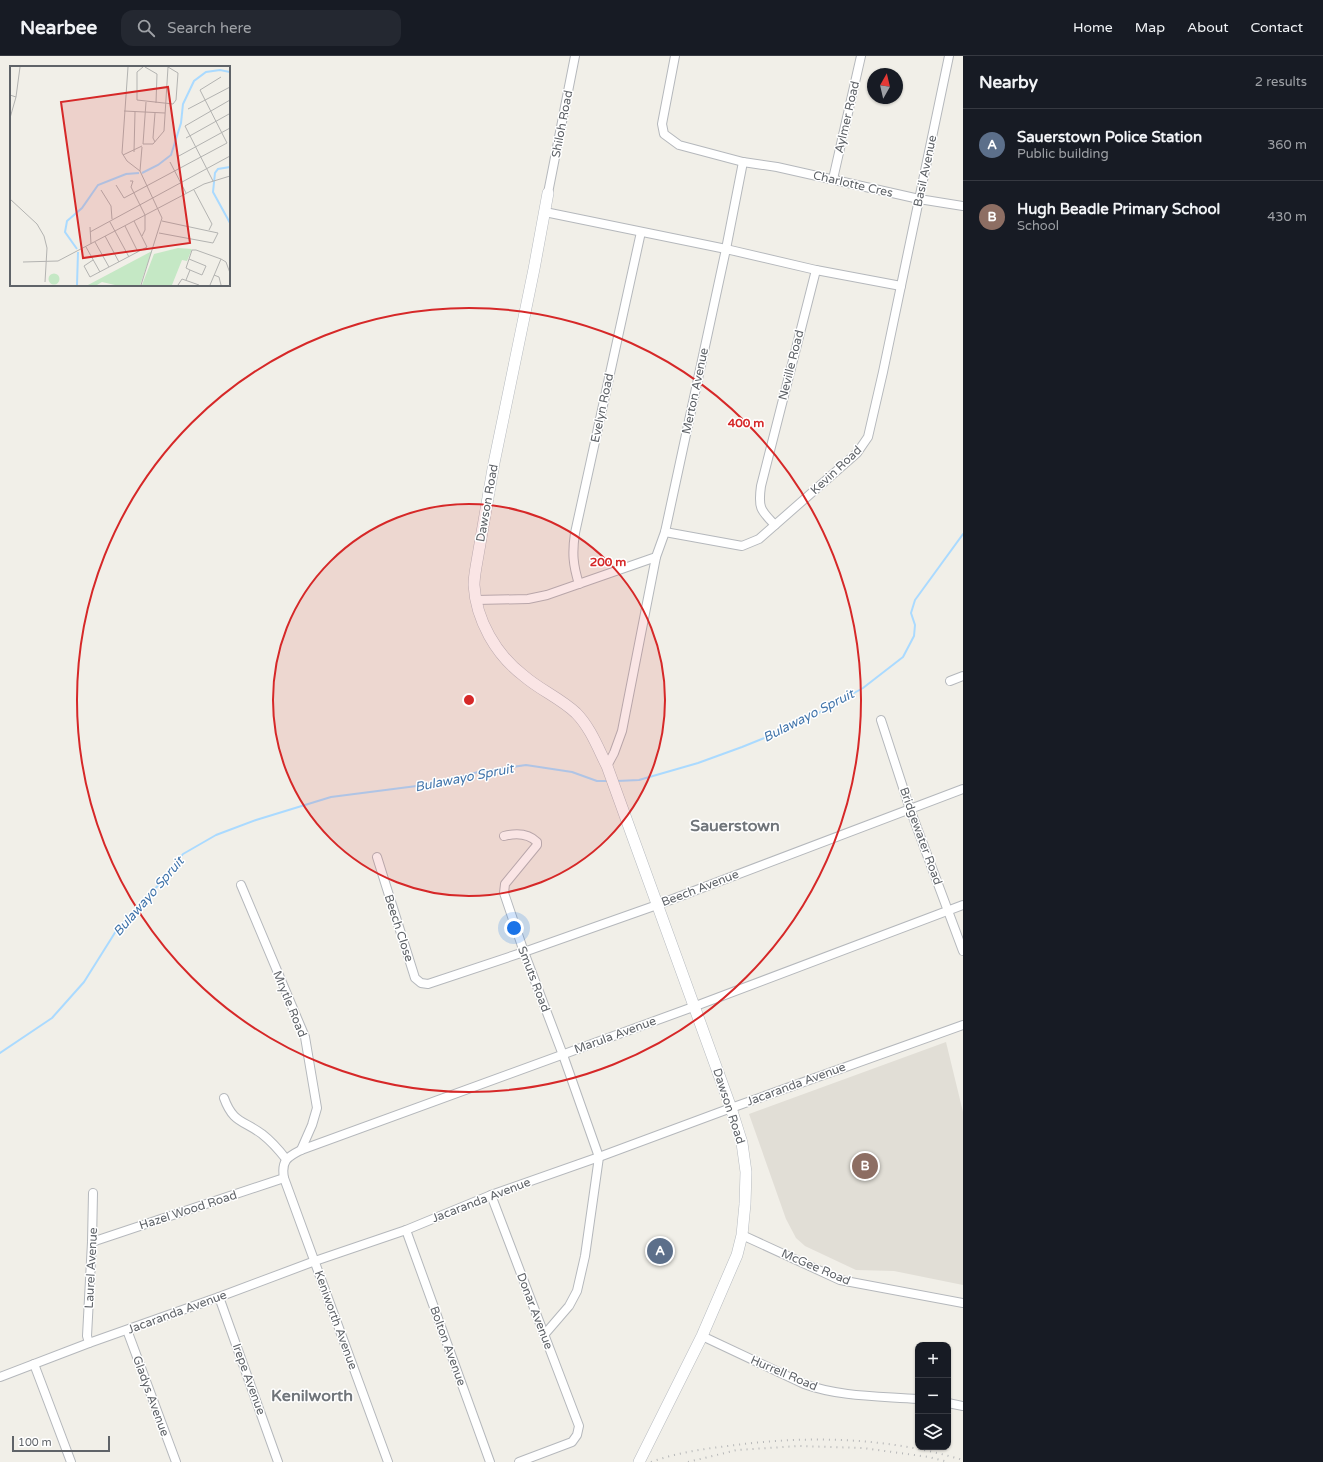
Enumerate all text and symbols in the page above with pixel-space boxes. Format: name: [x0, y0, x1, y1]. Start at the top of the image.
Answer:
search box: [121, 10, 401, 46]
text: Nearbee: [20, 17, 97, 39]
icon: search: [135, 17, 157, 39]
text: Search here: [167, 19, 252, 37]
text: Home: [1073, 19, 1113, 36]
text: Map: [1135, 19, 1165, 36]
text: About: [1187, 19, 1229, 36]
text: Contact: [1251, 19, 1303, 36]
inset map: [10, 66, 230, 286]
north arrow: [867, 68, 903, 104]
text: Nearby: [979, 72, 1038, 93]
text: 2 results: [1255, 74, 1307, 90]
street label: Aylmer Road: [832, 80, 862, 154]
street label: Shiloh Road: [549, 89, 575, 159]
text: Sauerstown Police Station: [1017, 128, 1202, 146]
street label: Basil Avenue: [911, 134, 939, 208]
text: A: [987, 137, 997, 153]
text: 360 m: [1267, 137, 1307, 153]
text: Public building: [1017, 146, 1109, 162]
street label: Charlotte Cres: [812, 168, 894, 200]
text: Hugh Beadle Primary School: [1017, 200, 1220, 218]
text: B: [987, 209, 997, 225]
text: 430 m: [1267, 209, 1307, 225]
text: School: [1017, 218, 1059, 234]
street label: Neville Road: [776, 329, 806, 401]
street label: Merton Avenue: [679, 346, 711, 435]
street label: Evelyn Road: [588, 372, 616, 444]
text: 400 m: [728, 416, 764, 430]
street label: Kevin Road: [808, 443, 864, 497]
street label: Dawson Road: [473, 463, 501, 543]
text: 200 m: [590, 555, 626, 569]
water label: Bulawayo Spruit: [760, 685, 858, 746]
centre of rings: [462, 693, 476, 707]
water label: Bulawayo Spruit: [414, 760, 517, 795]
street label: Bridgewater Road: [897, 785, 945, 887]
district label: Sauerstown: [690, 816, 780, 836]
water label: Bulawayo Spruit: [110, 852, 189, 940]
street label: Beech Avenue: [659, 867, 741, 909]
street label: Beech Close: [382, 893, 417, 964]
your location: [504, 918, 524, 938]
street label: Smuts Road: [515, 944, 553, 1014]
street label: Mrytle Road: [270, 969, 310, 1039]
street label: Marula Avenue: [572, 1014, 658, 1056]
street label: Jacaranda Avenue: [744, 1059, 848, 1108]
street label: Dawson Road: [710, 1066, 748, 1146]
pin: B: [852, 1151, 878, 1181]
street label: Jacaranda Avenue: [430, 1175, 532, 1225]
street label: Hazel Wood Road: [137, 1188, 239, 1232]
street label: Laurel Avenue: [82, 1227, 100, 1309]
pin: A: [647, 1236, 673, 1266]
street label: McGee Road: [779, 1246, 853, 1288]
street label: Keniworth Avenue: [312, 1269, 361, 1372]
street label: Donar Avenue: [514, 1271, 556, 1351]
street label: Jacaranda Avenue: [125, 1287, 229, 1336]
street label: Bolton Avenue: [427, 1304, 469, 1388]
street label: Irepe Avenue: [230, 1341, 268, 1417]
map controls: [915, 1342, 951, 1450]
button: +: [915, 1342, 951, 1378]
street label: Hurrell Road: [748, 1353, 820, 1393]
street label: Gladys Avenue: [130, 1354, 172, 1438]
button: −: [915, 1378, 951, 1414]
district label: Kenilworth: [271, 1386, 353, 1406]
button: layers: [915, 1414, 951, 1450]
scale bar: [12, 1434, 110, 1453]
text: 100 m: [18, 1436, 52, 1449]

